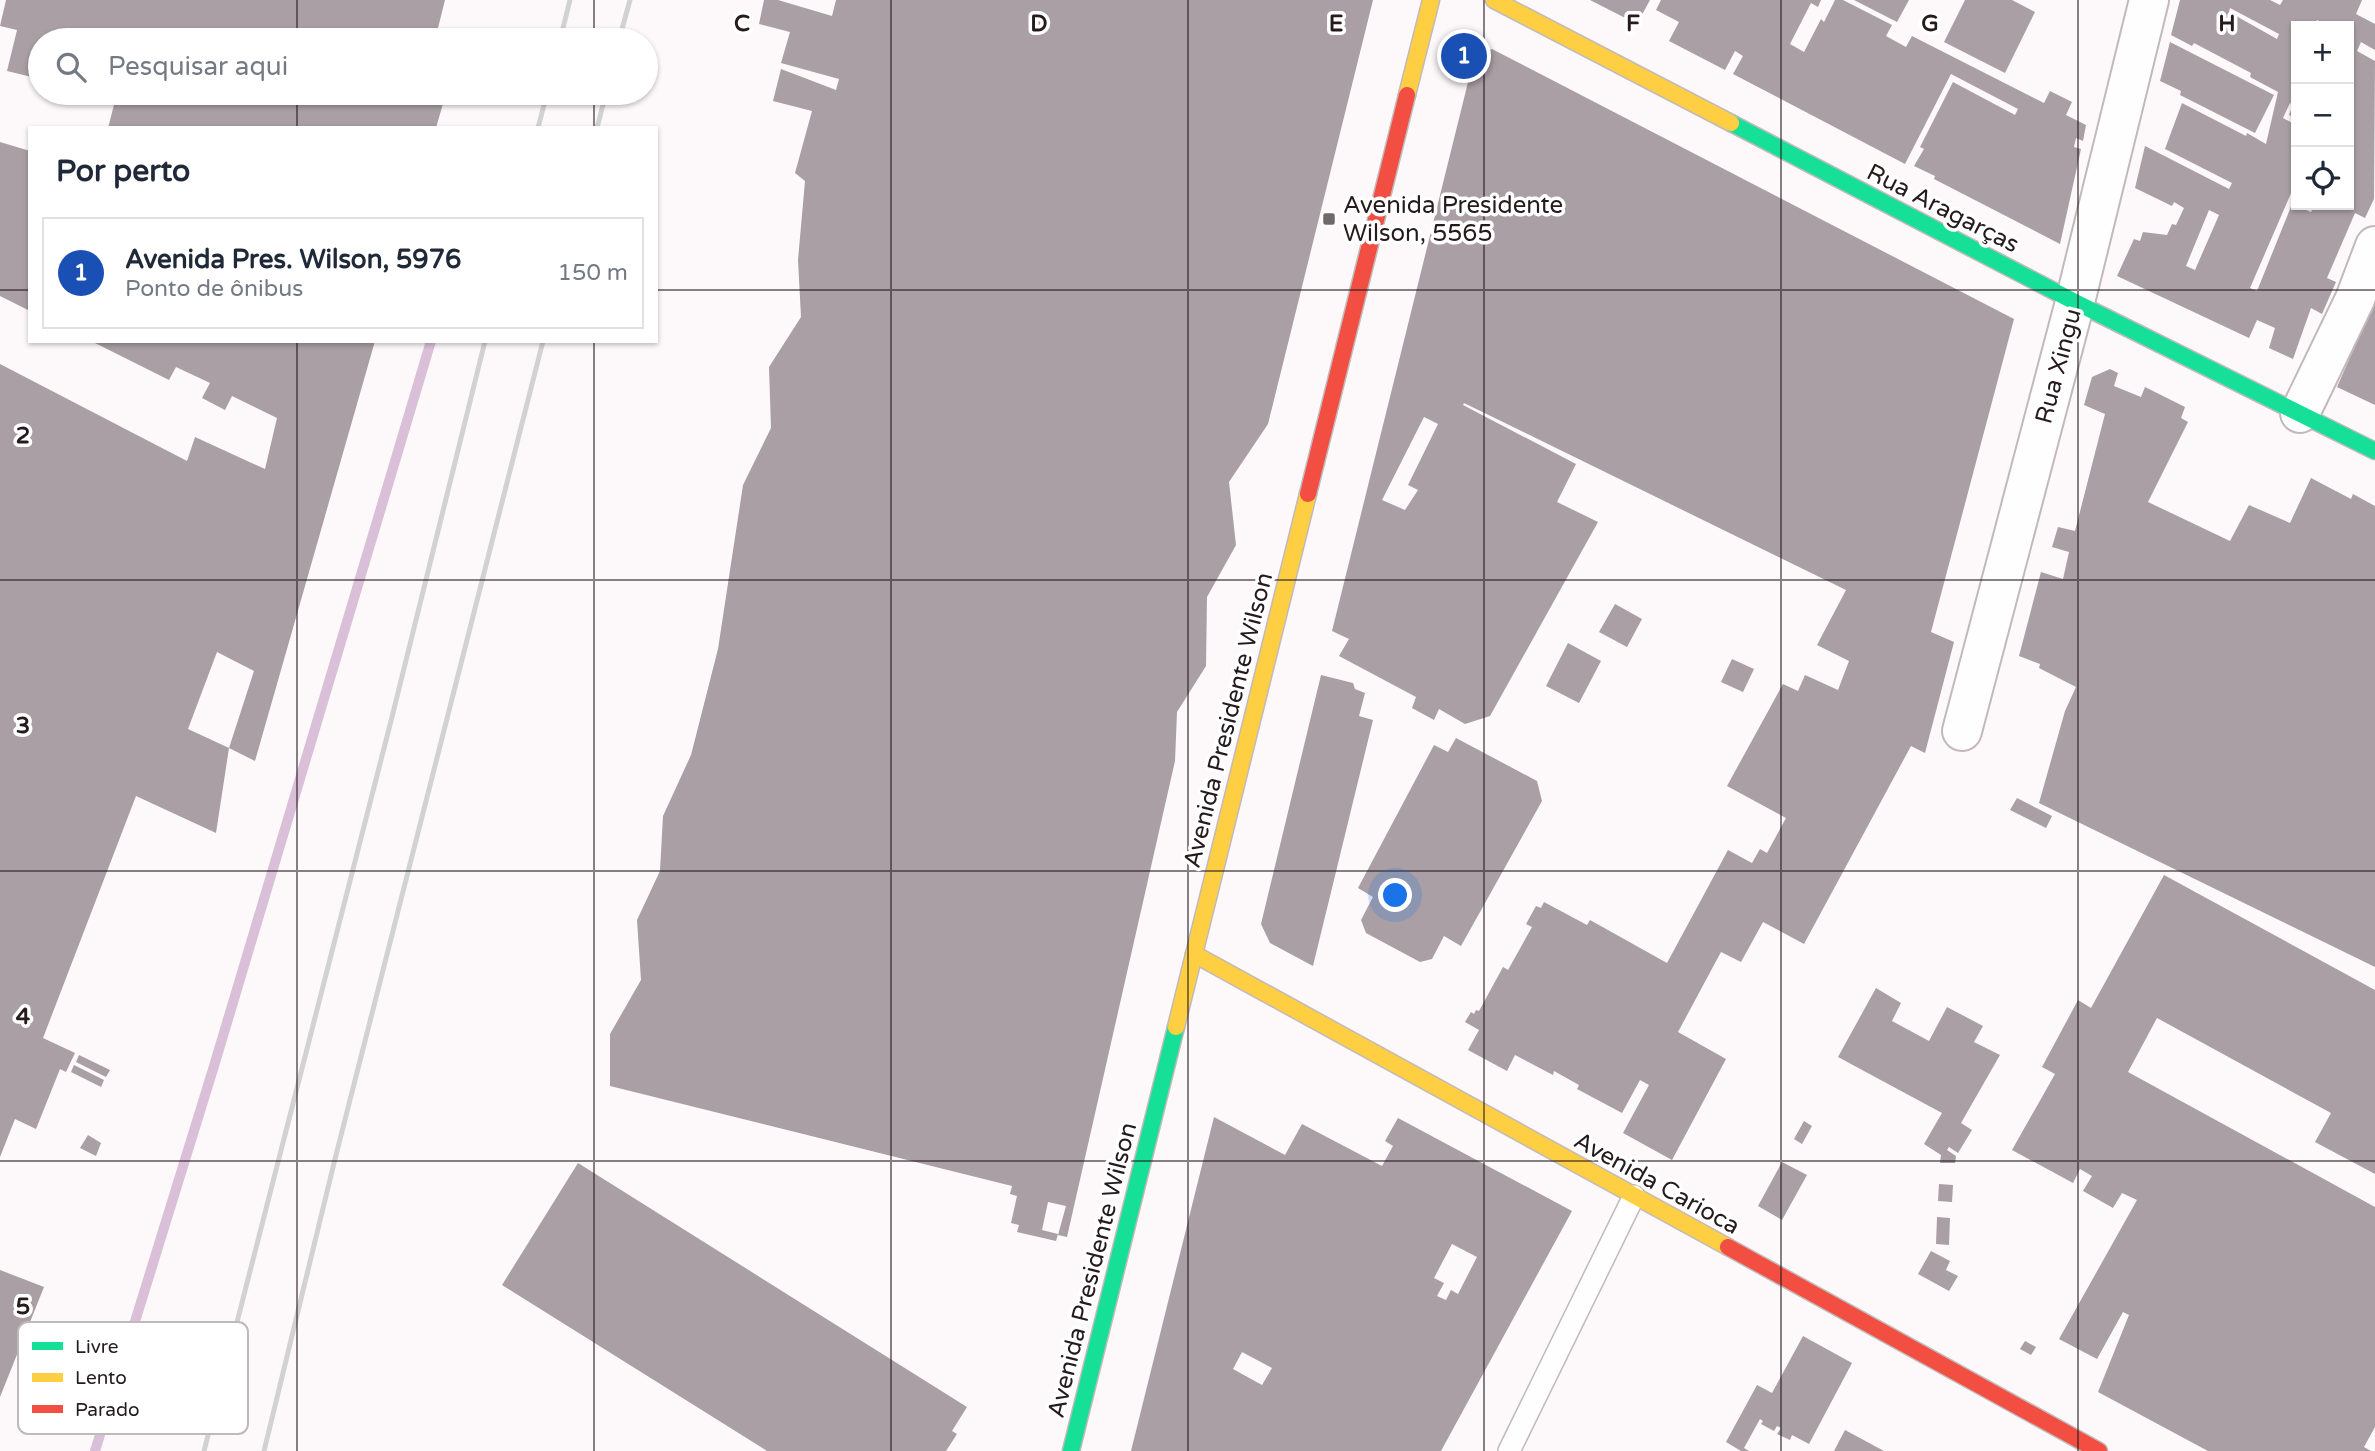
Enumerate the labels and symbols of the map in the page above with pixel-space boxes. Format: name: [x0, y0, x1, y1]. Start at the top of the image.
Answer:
text: C: [734, 10, 750, 38]
text: D: [1030, 10, 1048, 38]
text: E: [1329, 10, 1343, 38]
text: F: [1626, 10, 1640, 38]
text: G: [1921, 10, 1939, 38]
text: H: [2218, 10, 2236, 38]
pin: 1: [1441, 30, 1487, 82]
street label: Rua Aragarças: [1862, 158, 2024, 259]
place label: Avenida Presidente Wilson, 5565: [1343, 191, 1563, 248]
marker: Avenida Presidente Wilson, 5565: [1321, 211, 1337, 227]
street label: Rua Xingu: [2029, 305, 2088, 427]
text: 2: [16, 422, 30, 450]
street label: Avenida Presidente Wilson: [1178, 570, 1279, 871]
text: 3: [16, 712, 30, 740]
your location: [1378, 878, 1412, 912]
text: 4: [16, 1003, 31, 1031]
street label: Avenida Presidente Wilson: [1042, 1120, 1143, 1421]
street label: Avenida Carioca: [1569, 1126, 1745, 1241]
text: 5: [16, 1293, 30, 1321]
legend: [18, 1322, 248, 1434]
text: Livre: [75, 1336, 119, 1358]
text: Lento: [75, 1367, 127, 1389]
text: Parado: [75, 1399, 139, 1421]

